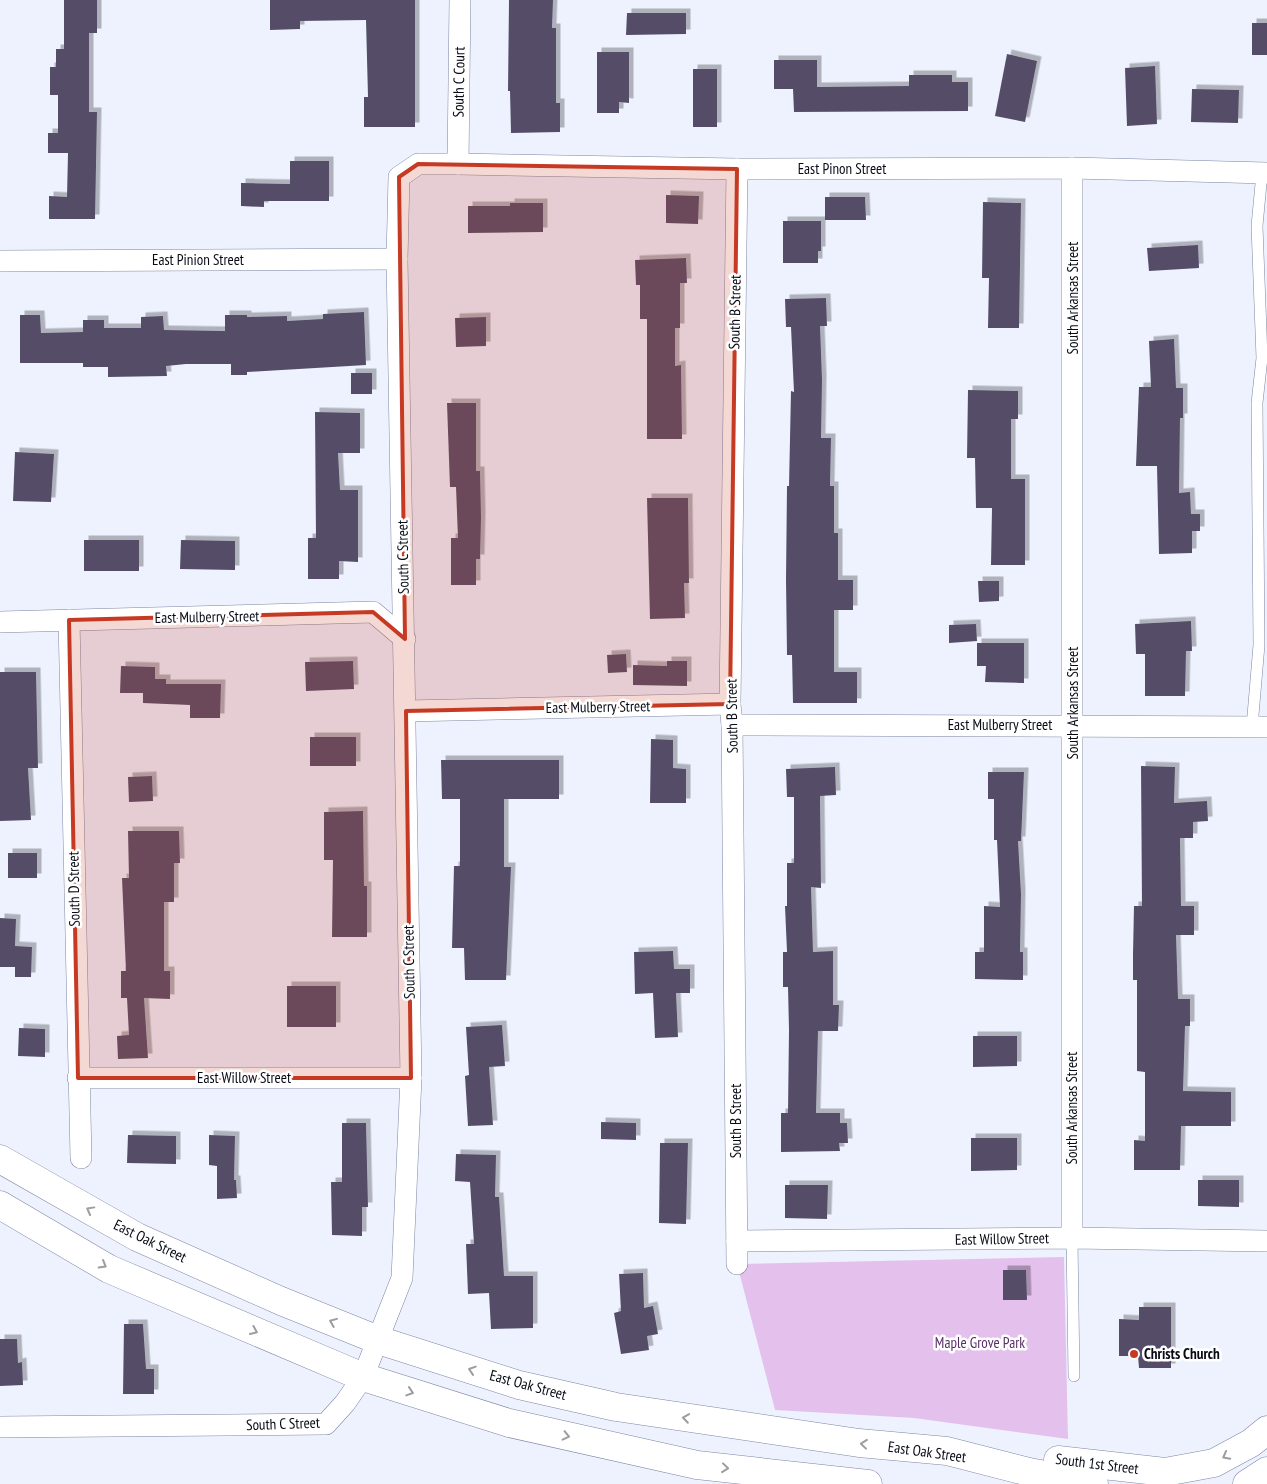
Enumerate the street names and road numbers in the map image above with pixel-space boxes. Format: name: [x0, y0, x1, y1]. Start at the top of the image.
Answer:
street label: South C Court: [448, 46, 469, 118]
street label: East Pinon Street: [798, 159, 886, 178]
street label: South Arkansas Street: [1063, 242, 1082, 354]
street label: East Pinion Street: [152, 250, 244, 269]
street label: South B Street: [724, 275, 745, 349]
street label: South C Street: [392, 520, 413, 594]
street label: East Mulberry Street: [154, 606, 260, 627]
street label: South Arkansas Street: [1063, 647, 1082, 759]
street label: South B Street: [721, 679, 742, 753]
street label: East Mulberry Street: [545, 696, 651, 717]
street label: East Mulberry Street: [948, 715, 1052, 734]
street label: South D Street: [63, 851, 84, 927]
street label: South C Street: [398, 925, 419, 999]
street label: South Arkansas Street: [1062, 1052, 1081, 1164]
street label: East Willow Street: [197, 1068, 291, 1087]
street label: South B Street: [726, 1084, 745, 1158]
street label: East Oak Street: [111, 1215, 190, 1266]
street label: East Willow Street: [955, 1228, 1049, 1249]
street label: East Oak Street: [488, 1365, 569, 1404]
street label: South C Street: [246, 1413, 320, 1434]
street label: East Oak Street: [887, 1437, 967, 1466]
street label: South 1st Street: [1054, 1449, 1140, 1478]

